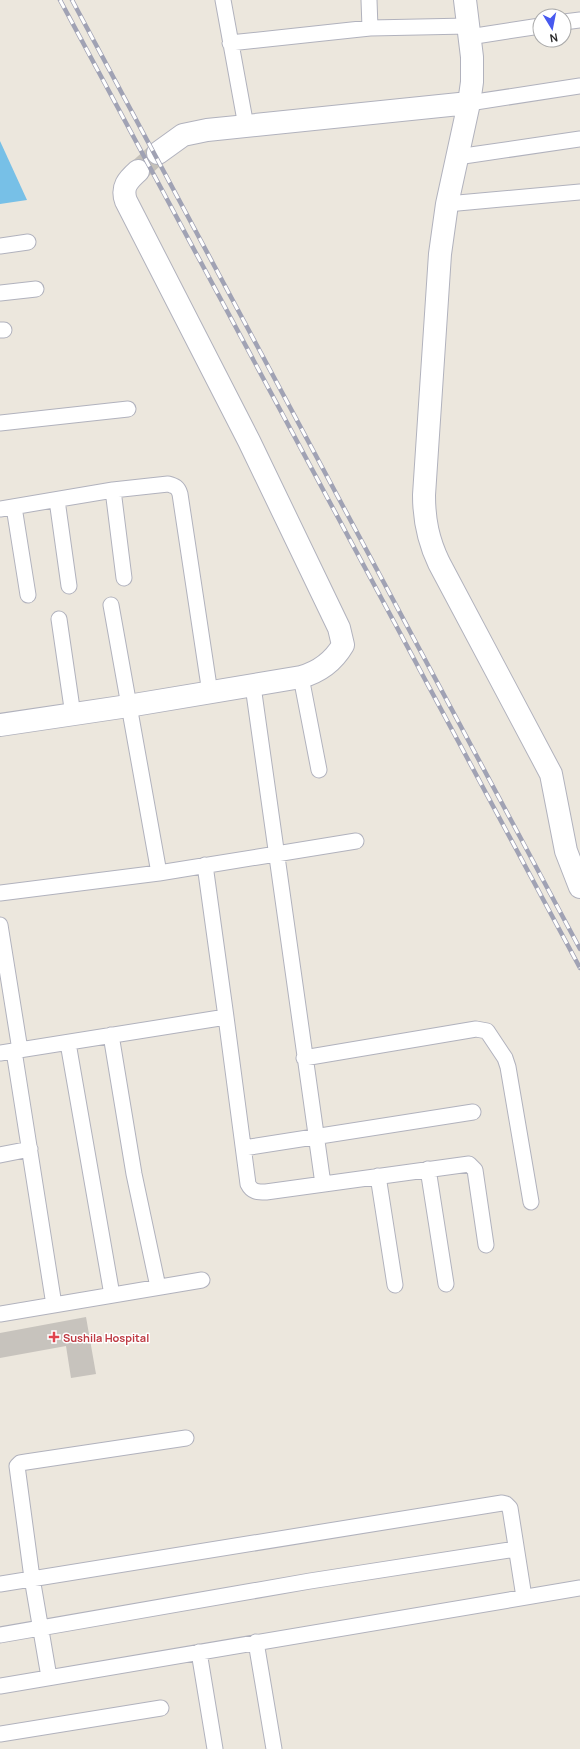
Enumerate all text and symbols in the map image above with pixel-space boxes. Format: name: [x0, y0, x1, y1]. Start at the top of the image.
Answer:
north arrow: [532, 8, 572, 48]
text: N: [549, 30, 559, 46]
place label: Sushila Hospital: [63, 1330, 149, 1345]
marker: Sushila Hospital: [48, 1331, 60, 1343]

